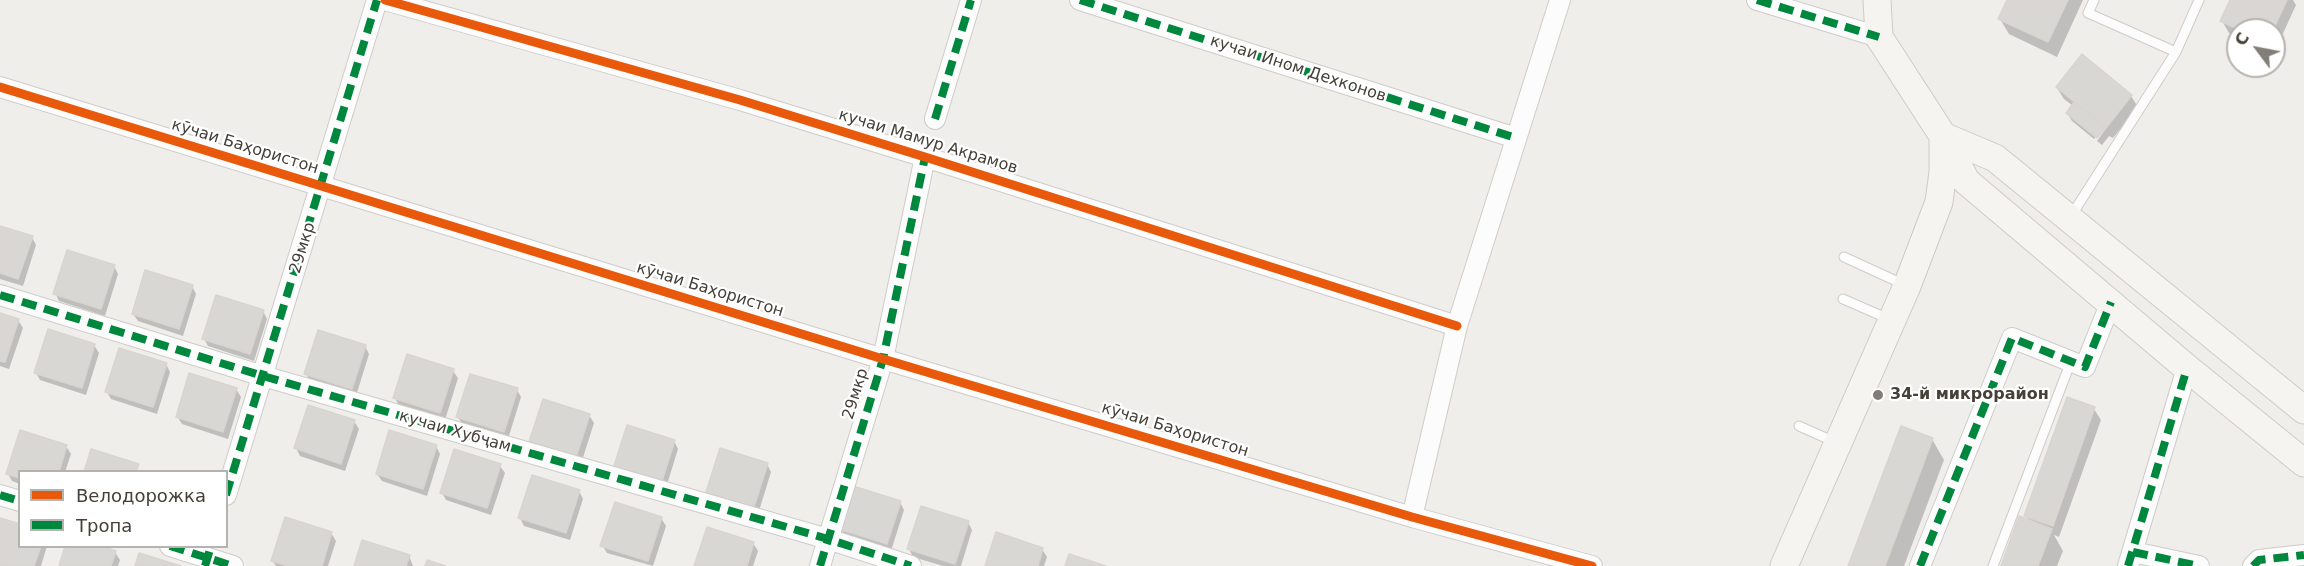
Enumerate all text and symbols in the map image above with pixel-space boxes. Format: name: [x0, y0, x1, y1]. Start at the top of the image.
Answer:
north arrow: [2226, 18, 2286, 78]
text: С: [2231, 29, 2253, 49]
street label: кучаи Ином Дехконов: [1207, 31, 1389, 107]
street label: кучаи Мамур Акрамов: [836, 106, 1020, 178]
street label: кӯчаи Баҳористон: [169, 115, 321, 179]
street label: 29мкр: [286, 220, 320, 276]
street label: кӯчаи Баҳористон: [634, 258, 786, 322]
street label: 29мкр: [839, 366, 873, 422]
place label: 34-й микрорайон: [1890, 385, 2049, 405]
marker: 34-й микрорайон: [1871, 388, 1885, 402]
street label: кӯчаи Баҳористон: [1099, 398, 1251, 462]
street label: кучаи Хубҷам: [397, 407, 513, 457]
legend: [18, 470, 228, 548]
text: Велодорожка: [76, 485, 206, 506]
text: Тропа: [76, 515, 132, 536]

